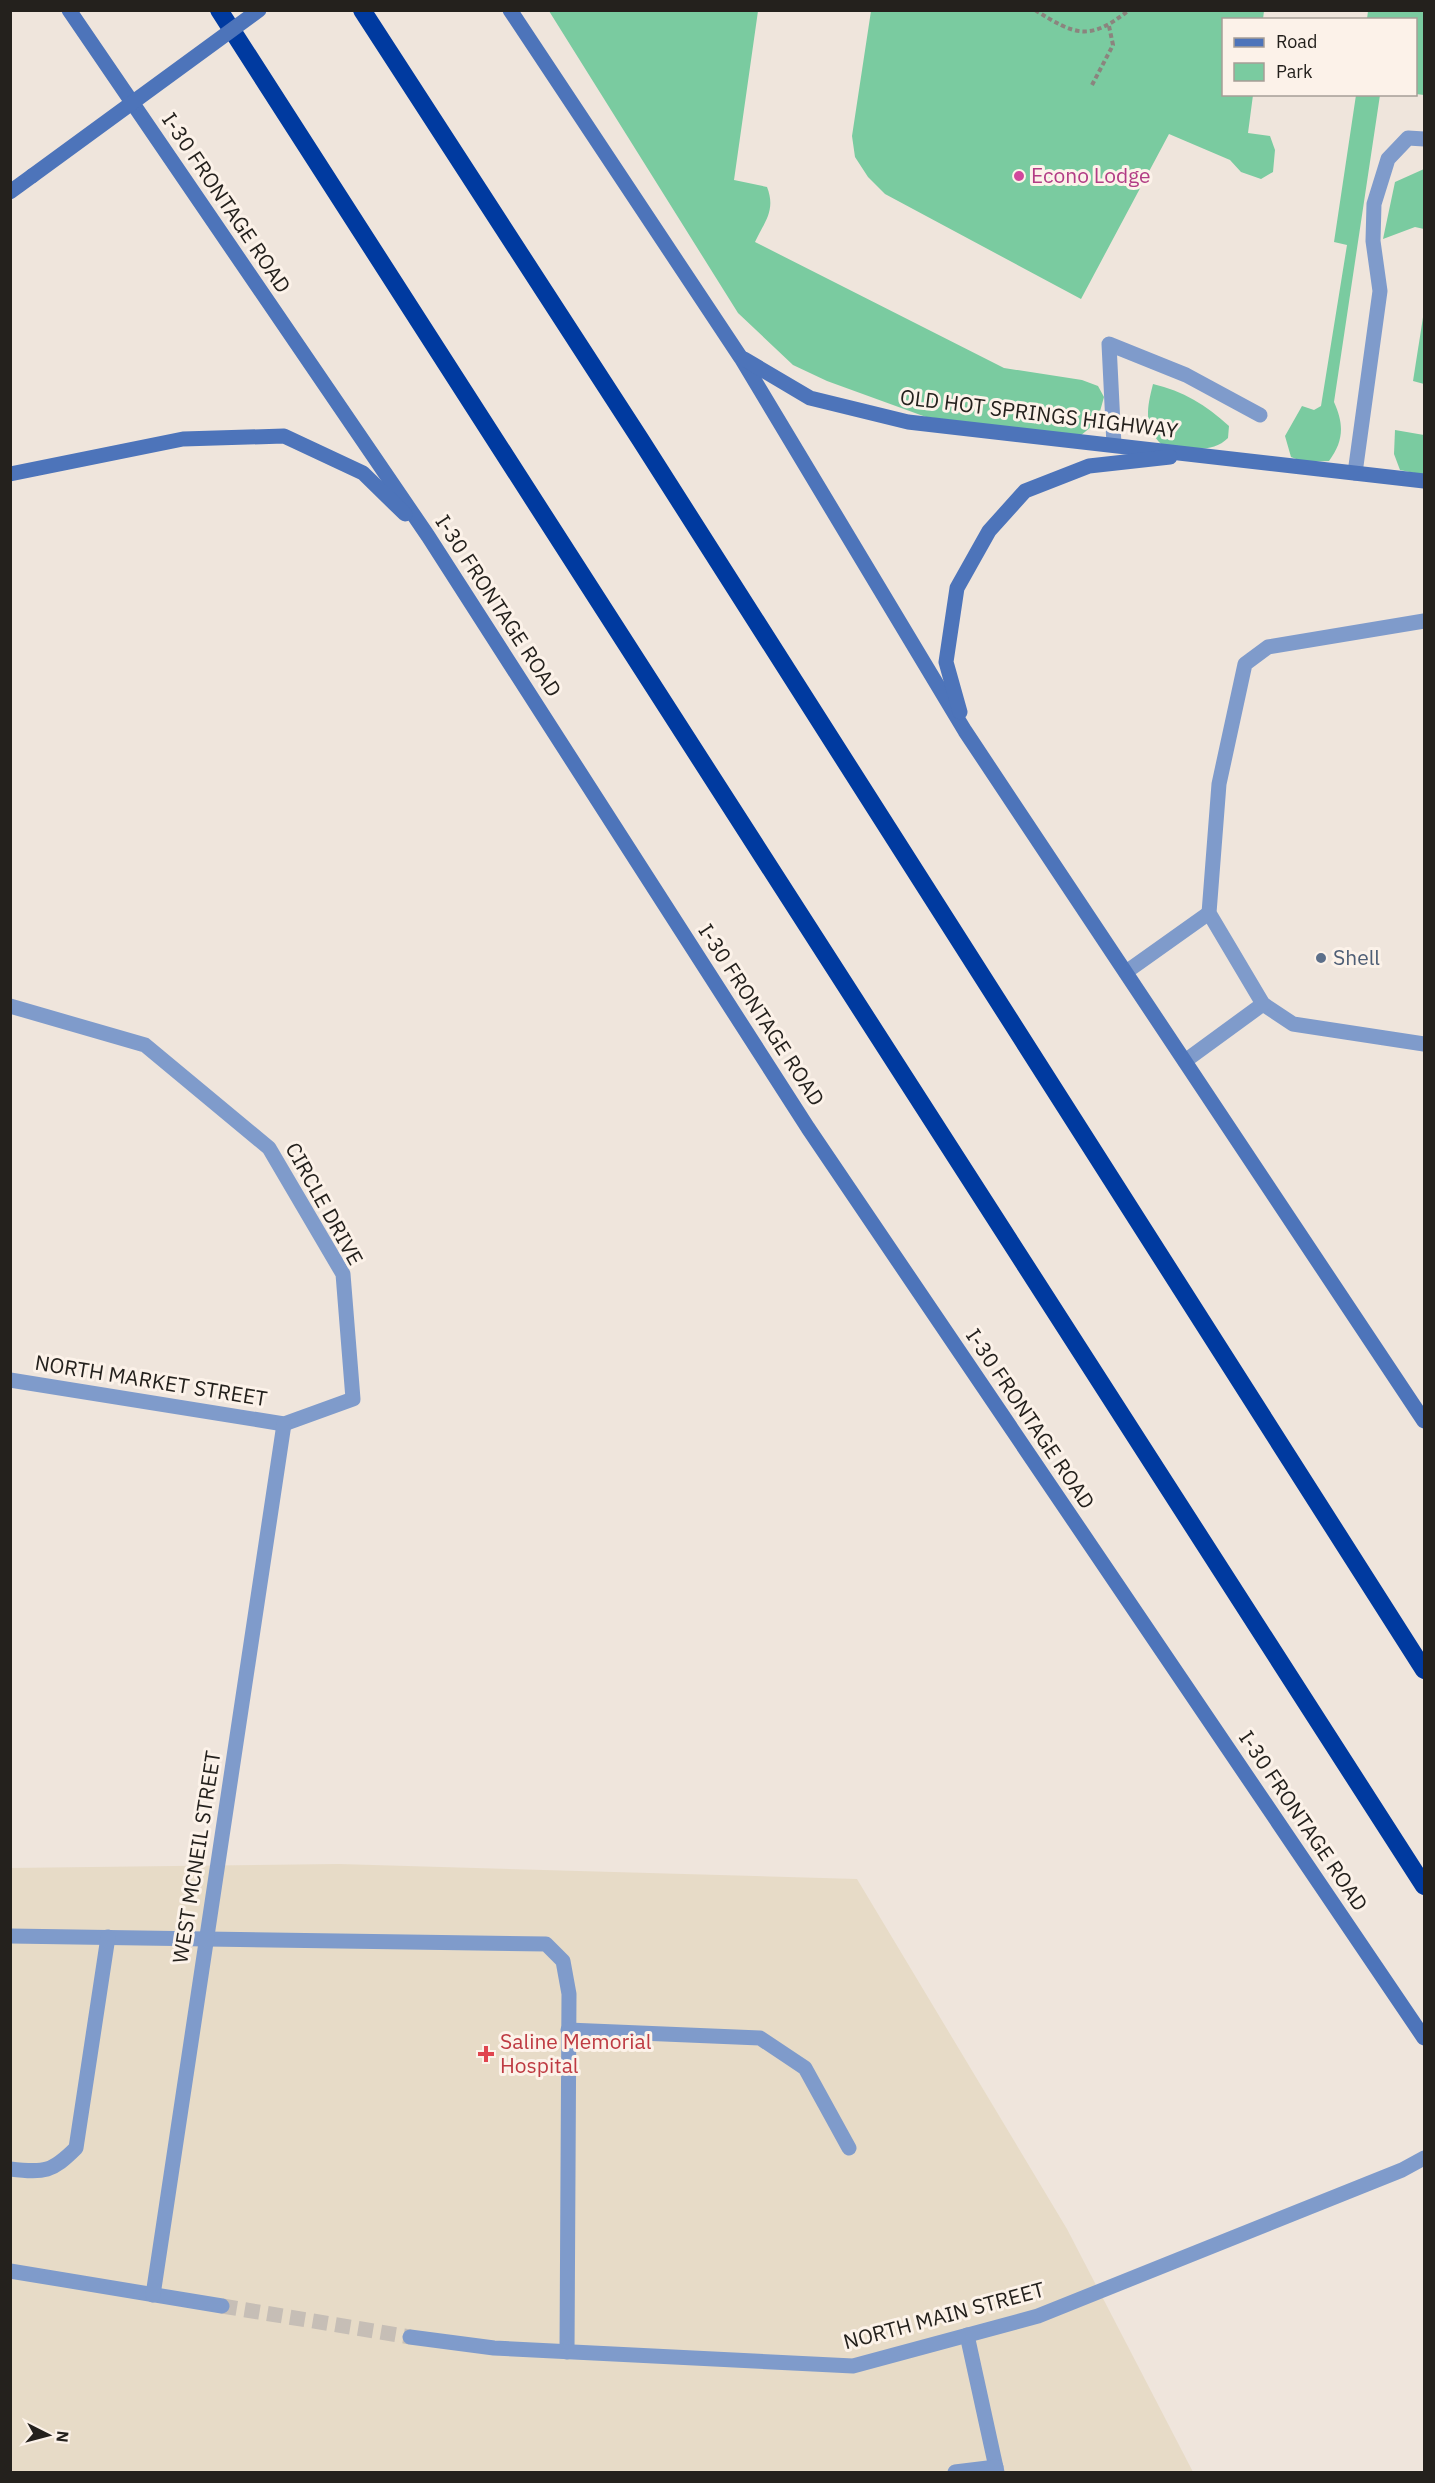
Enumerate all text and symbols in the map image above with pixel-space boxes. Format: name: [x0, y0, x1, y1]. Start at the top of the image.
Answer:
legend: [1222, 18, 1417, 96]
text: Road: [1276, 30, 1317, 53]
text: Park: [1276, 60, 1313, 83]
street label: I-30 FRONTAGE ROAD: [156, 107, 298, 298]
place label: Econo Lodge: [1031, 161, 1151, 189]
marker: Econo Lodge: [1012, 169, 1026, 183]
street label: OLD HOT SPRINGS HIGHWAY: [898, 382, 1180, 444]
street label: I-30 FRONTAGE ROAD: [429, 509, 568, 702]
street label: I-30 FRONTAGE ROAD: [692, 918, 831, 1111]
place label: Shell: [1333, 943, 1380, 971]
marker: Shell: [1314, 951, 1328, 965]
street label: CIRCLE DRIVE: [280, 1137, 370, 1270]
street label: I-30 FRONTAGE ROAD: [960, 1323, 1102, 1514]
street label: NORTH MARKET STREET: [33, 1348, 269, 1412]
street label: I-30 FRONTAGE ROAD: [1233, 1725, 1375, 1916]
street label: WEST MCNEIL STREET: [165, 1749, 227, 1965]
place label: Saline Memorial Hospital: [500, 2027, 652, 2079]
marker: Saline Memorial Hospital: [477, 2045, 495, 2063]
street label: NORTH MAIN STREET: [840, 2275, 1047, 2355]
north arrow: [18, 2405, 78, 2465]
text: N: [52, 2430, 73, 2443]

